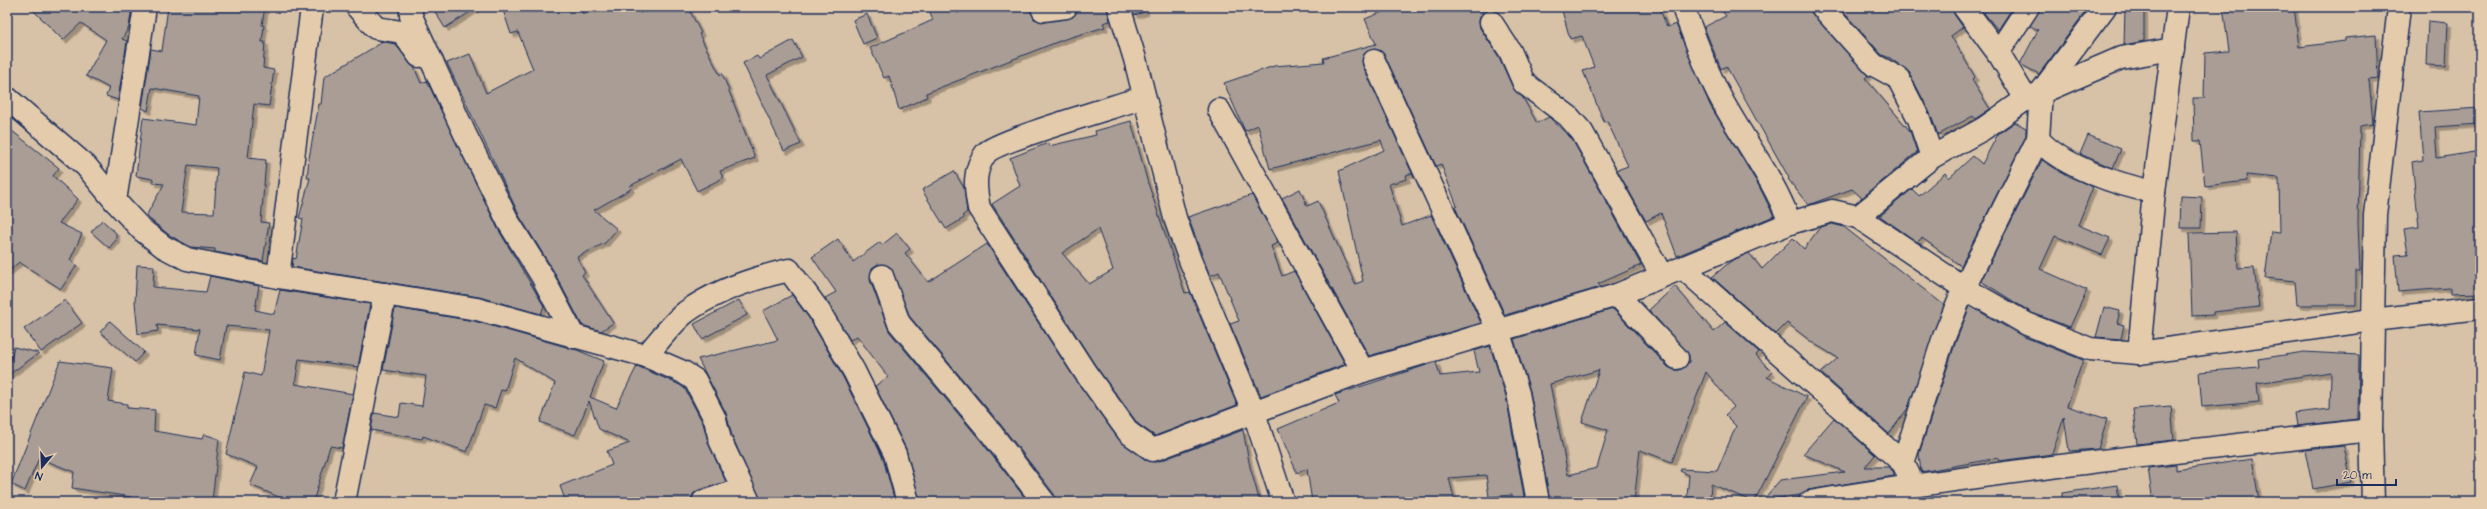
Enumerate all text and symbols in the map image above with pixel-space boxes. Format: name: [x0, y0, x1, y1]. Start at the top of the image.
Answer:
north arrow: [22, 447, 62, 487]
scale bar: [2337, 461, 2396, 487]
text: 20 m: [2343, 467, 2372, 484]
text: N: [33, 468, 45, 484]

